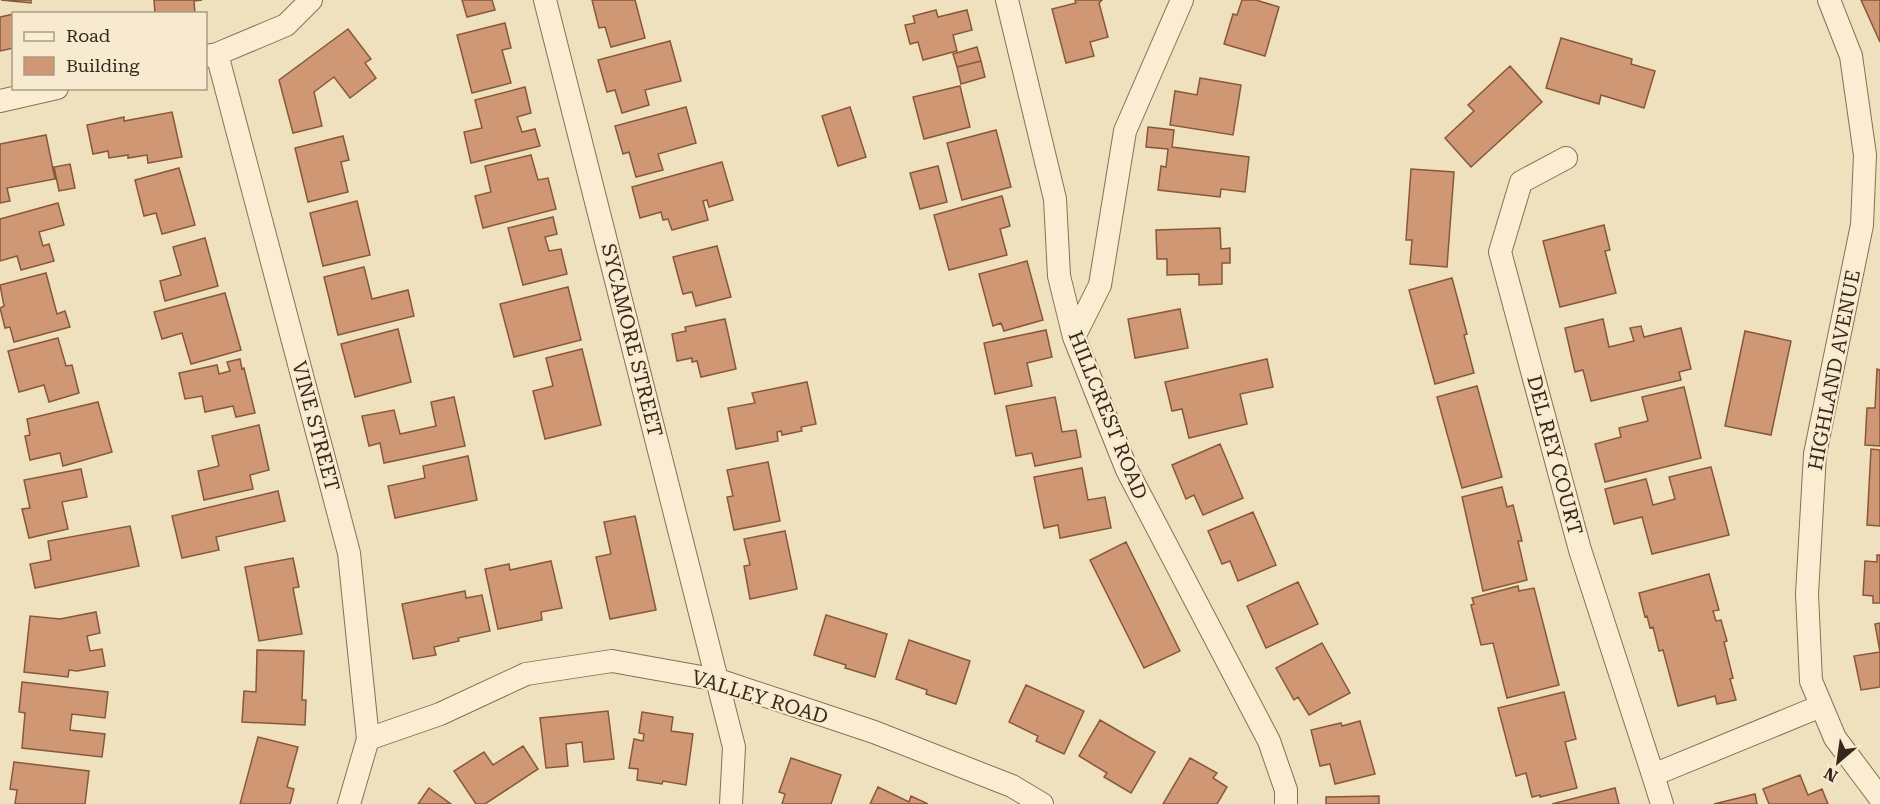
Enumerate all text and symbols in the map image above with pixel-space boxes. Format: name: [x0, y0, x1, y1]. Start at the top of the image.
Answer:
legend: [12, 12, 207, 90]
text: Road: [66, 25, 111, 46]
text: Building: [66, 55, 140, 76]
street label: SYCAMORE STREET: [596, 241, 668, 439]
street label: HIGHLAND AVENUE: [1803, 268, 1865, 472]
street label: HILLCREST ROAD: [1063, 327, 1153, 503]
street label: VINE STREET: [287, 358, 345, 494]
street label: DEL REY COURT: [1522, 373, 1588, 537]
street label: VALLEY ROAD: [689, 665, 831, 729]
north arrow: [1808, 732, 1868, 792]
text: N: [1821, 763, 1841, 786]

